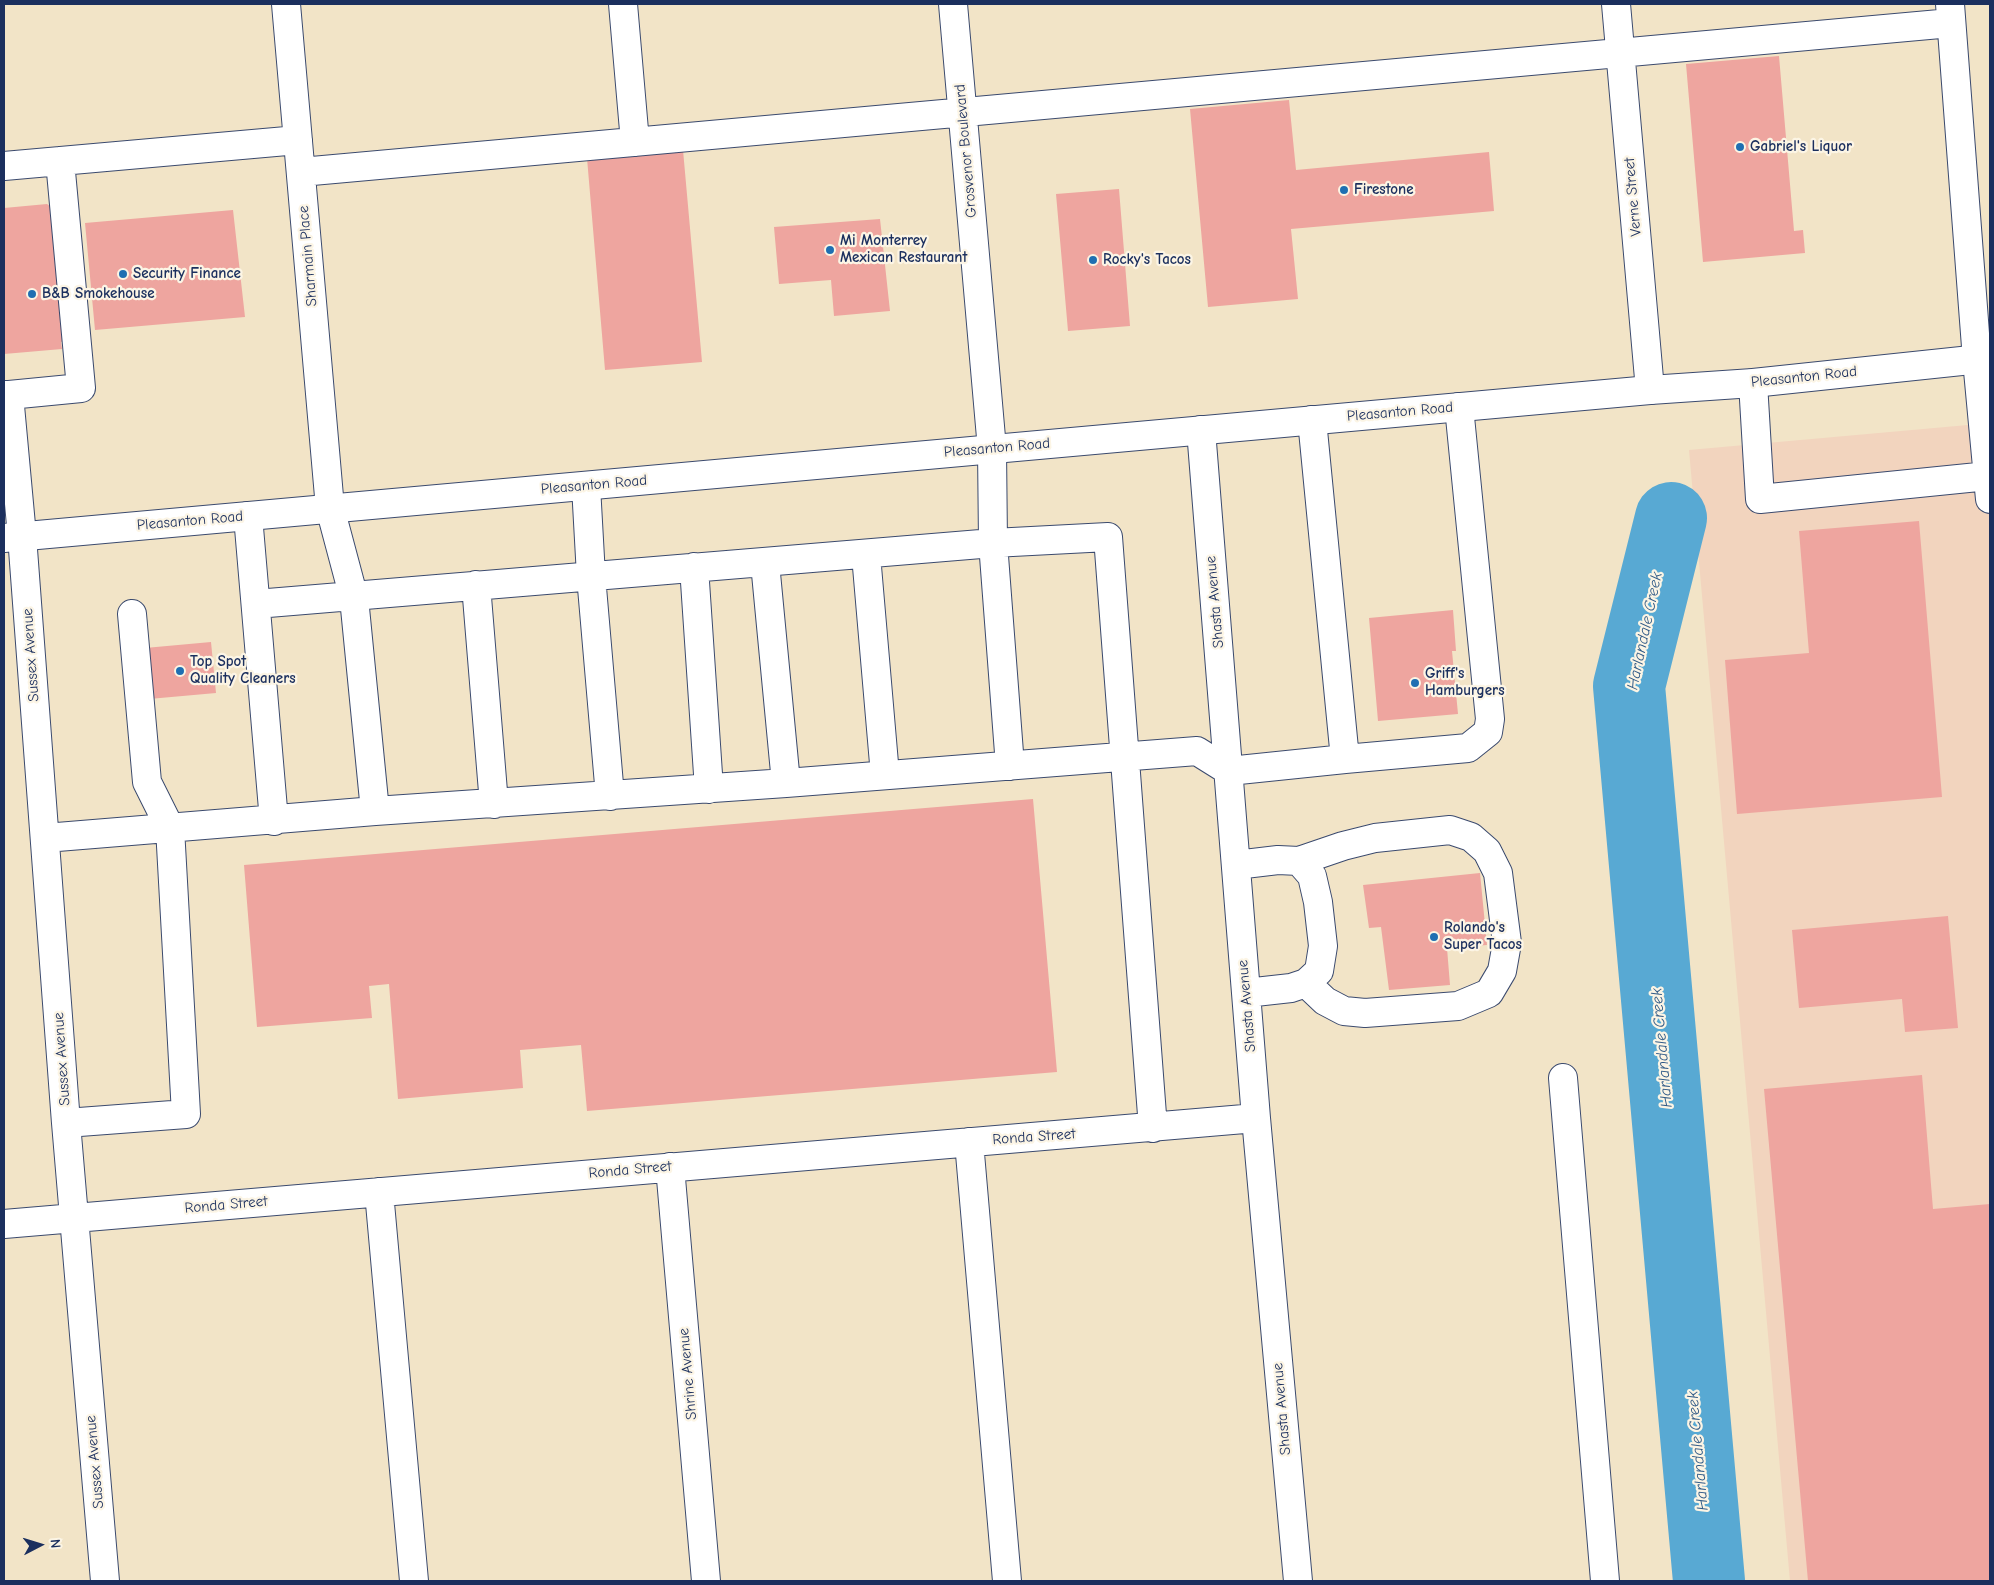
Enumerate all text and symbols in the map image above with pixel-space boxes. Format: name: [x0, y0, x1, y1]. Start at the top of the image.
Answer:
street label: Grosvenor Boulevard: [951, 83, 981, 219]
place label: Gabriel's Liquor: [1750, 138, 1852, 156]
marker: Gabriel's Liquor: [1734, 141, 1746, 153]
street label: Verne Street: [1621, 157, 1645, 237]
place label: Firestone: [1354, 181, 1414, 199]
marker: Firestone: [1338, 184, 1350, 196]
street label: Sharmain Place: [295, 205, 321, 307]
place label: Mi Monterrey Mexican Restaurant: [840, 232, 967, 267]
marker: Mi Monterrey Mexican Restaurant: [824, 244, 836, 256]
place label: Rocky's Tacos: [1103, 251, 1191, 269]
marker: Rocky's Tacos: [1087, 254, 1099, 266]
place label: Security Finance: [133, 265, 241, 283]
marker: Security Finance: [117, 268, 129, 280]
place label: B&B Smokehouse: [42, 285, 155, 303]
marker: B&B Smokehouse: [26, 288, 38, 300]
street label: Pleasanton Road: [1750, 362, 1858, 392]
street label: Pleasanton Road: [1346, 398, 1454, 426]
street label: Pleasanton Road: [943, 434, 1051, 462]
street label: Pleasanton Road: [540, 471, 648, 499]
street label: Pleasanton Road: [136, 507, 244, 535]
street label: Shasta Avenue: [1202, 555, 1228, 649]
water label: Harlandale Creek: [1623, 570, 1667, 692]
street label: Sussex Avenue: [19, 608, 43, 702]
place label: Top Spot Quality Cleaners: [190, 653, 296, 688]
marker: Top Spot Quality Cleaners: [174, 665, 186, 677]
place label: Griff's Hamburgers: [1425, 665, 1505, 700]
marker: Griff's Hamburgers: [1409, 677, 1421, 689]
place label: Rolando's Super Tacos: [1444, 919, 1522, 954]
marker: Rolando's Super Tacos: [1428, 931, 1440, 943]
street label: Shasta Avenue: [1234, 959, 1260, 1053]
water label: Harlandale Creek: [1647, 987, 1677, 1109]
street label: Sussex Avenue: [50, 1012, 74, 1106]
street label: Ronda Street: [992, 1125, 1076, 1149]
street label: Ronda Street: [588, 1157, 672, 1183]
street label: Ronda Street: [184, 1192, 268, 1218]
street label: Shrine Avenue: [675, 1327, 701, 1421]
street label: Shasta Avenue: [1269, 1362, 1295, 1456]
water label: Harlandale Creek: [1683, 1390, 1713, 1512]
street label: Sussex Avenue: [82, 1415, 108, 1509]
north arrow: [15, 1520, 65, 1570]
text: N: [47, 1538, 64, 1549]

